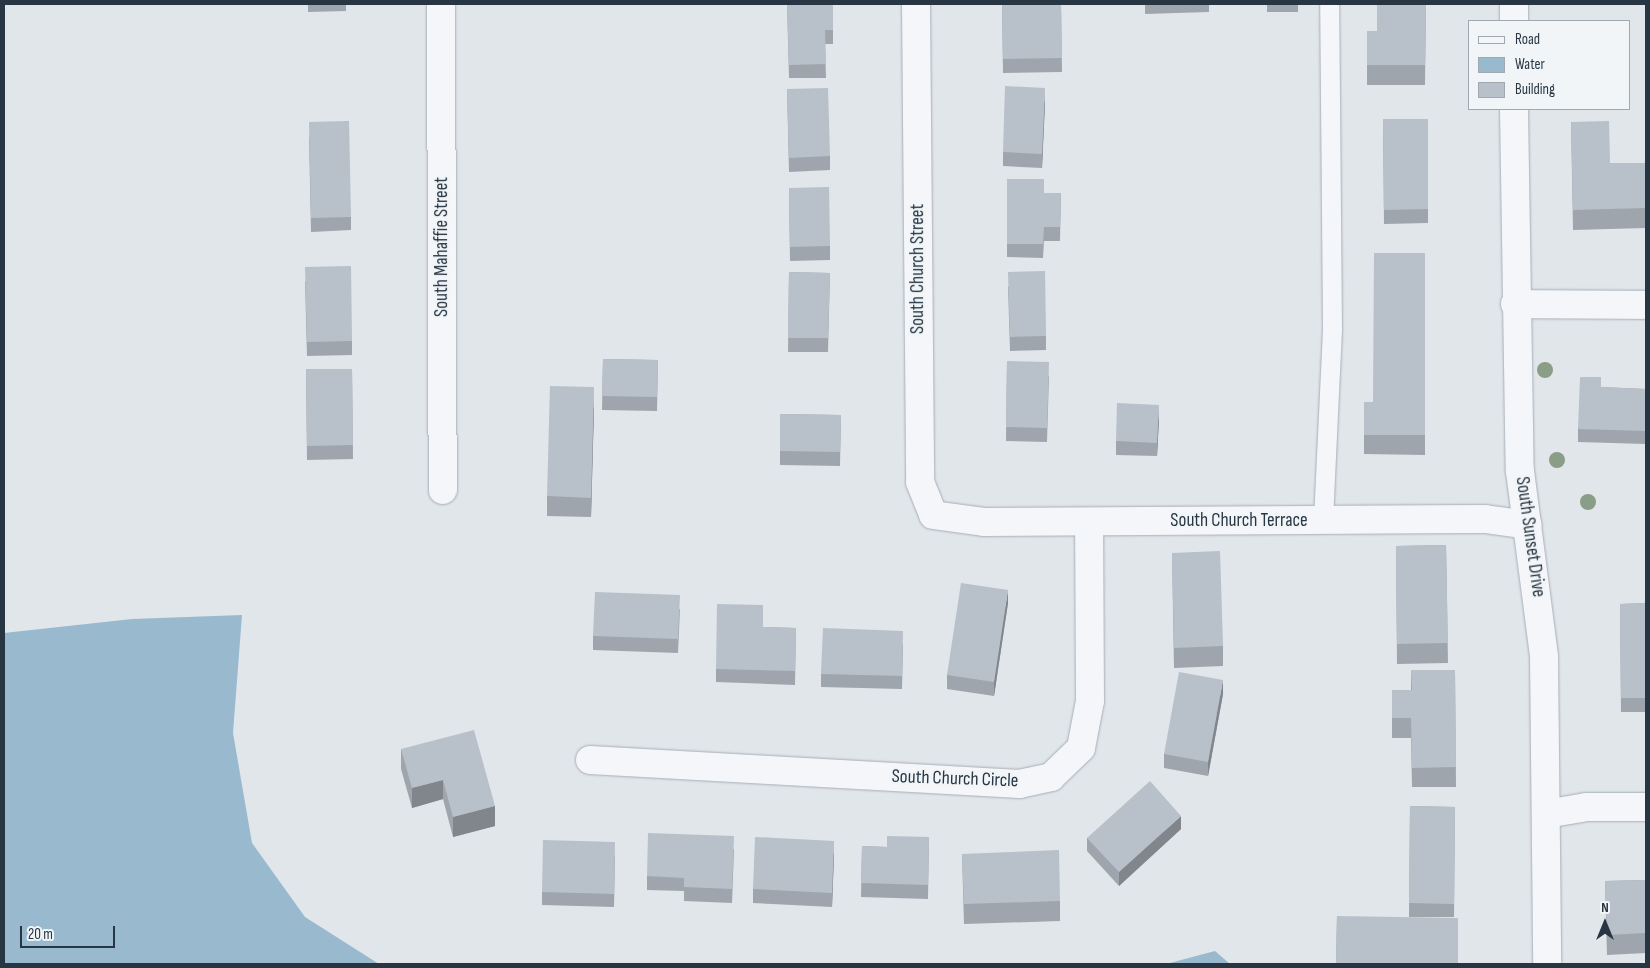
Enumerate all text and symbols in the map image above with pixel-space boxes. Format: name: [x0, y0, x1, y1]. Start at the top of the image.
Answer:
legend: [1468, 20, 1630, 110]
text: Road: [1515, 30, 1540, 49]
text: Water: [1515, 55, 1545, 74]
text: Building: [1515, 80, 1555, 99]
street label: South Mahaffie Street: [431, 177, 453, 317]
street label: South Church Street: [907, 204, 929, 334]
street label: South Sunset Drive: [1510, 475, 1550, 599]
street label: South Church Terrace: [1170, 510, 1308, 532]
street label: South Church Circle: [891, 765, 1019, 793]
north arrow: [1580, 898, 1630, 948]
text: N: [1601, 899, 1609, 916]
scale bar: [22, 916, 118, 948]
text: 20 m: [28, 925, 53, 944]

